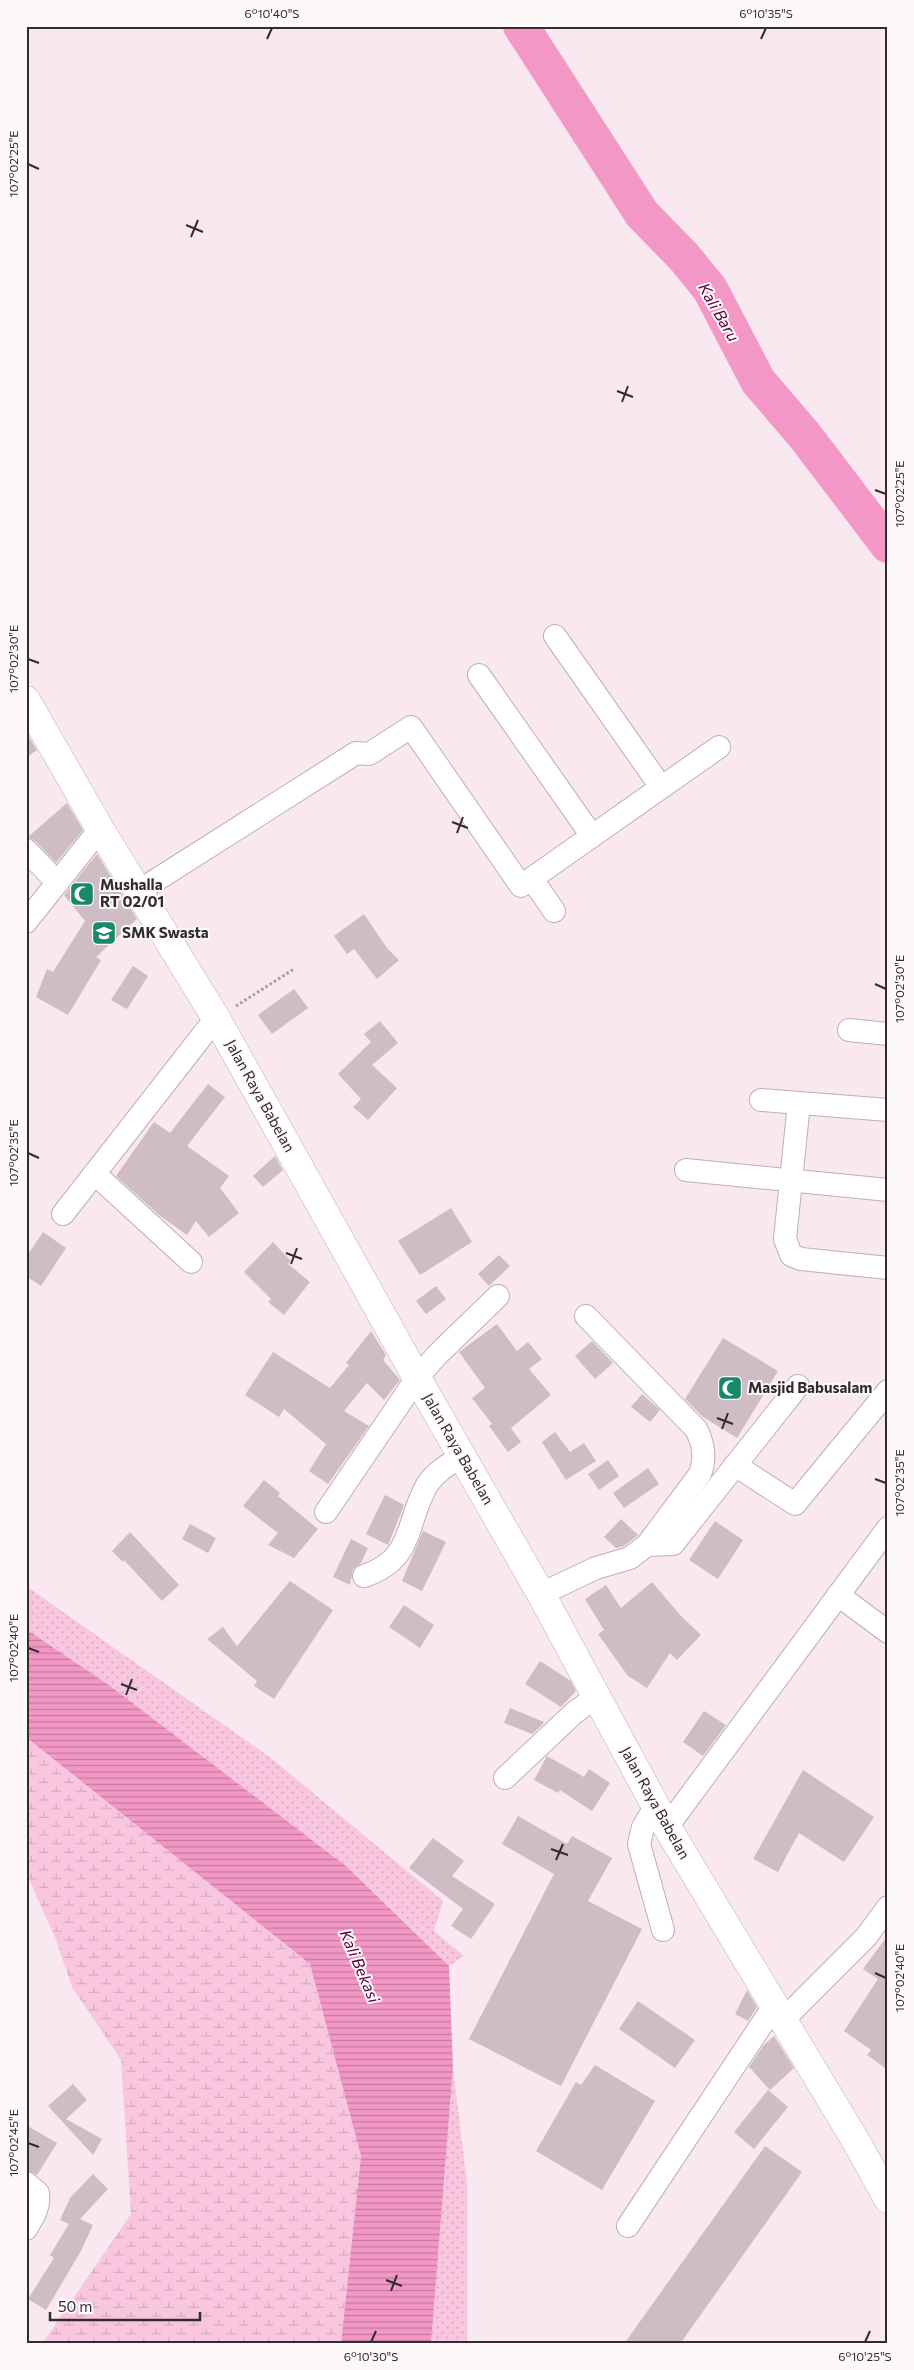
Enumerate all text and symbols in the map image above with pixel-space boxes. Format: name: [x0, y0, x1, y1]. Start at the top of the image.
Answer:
text: 6°10'40"S: [245, 6, 299, 20]
text: 6°10'35"S: [739, 6, 793, 20]
text: 107°02'25"E: [6, 131, 20, 198]
water label: Kali Baru: [695, 279, 744, 344]
text: 107°02'25"E: [892, 461, 906, 528]
text: 107°02'30"E: [6, 625, 20, 693]
place label: Mushalla RT 02/01: [100, 875, 164, 910]
mosque icon: Mushalla RT 02/01: [69, 881, 95, 907]
school or university icon: SMK Swasta: [91, 920, 117, 946]
place label: SMK Swasta: [122, 923, 209, 941]
text: 107°02'30"E: [892, 955, 906, 1023]
street label: Jalan Raya Babelan: [222, 1036, 299, 1155]
text: 107°02'35"E: [6, 1119, 20, 1187]
mosque icon: Masjid Babusalam: [717, 1375, 743, 1401]
place label: Masjid Babusalam: [748, 1378, 872, 1396]
street label: Jalan Raya Babelan: [420, 1389, 498, 1508]
text: 107°02'35"E: [892, 1449, 906, 1517]
text: 107°02'40"E: [6, 1614, 20, 1682]
street label: Jalan Raya Babelan: [617, 1743, 694, 1862]
water label: Kali Bekasi: [337, 1926, 385, 2006]
text: 107°02'40"E: [892, 1944, 906, 2012]
text: 107°02'45"E: [6, 2109, 20, 2177]
scale bar: [50, 2290, 200, 2322]
text: 50 m: [58, 2297, 92, 2315]
text: 6°10'30"S: [344, 2349, 398, 2363]
text: 6°10'25"S: [838, 2349, 892, 2363]

